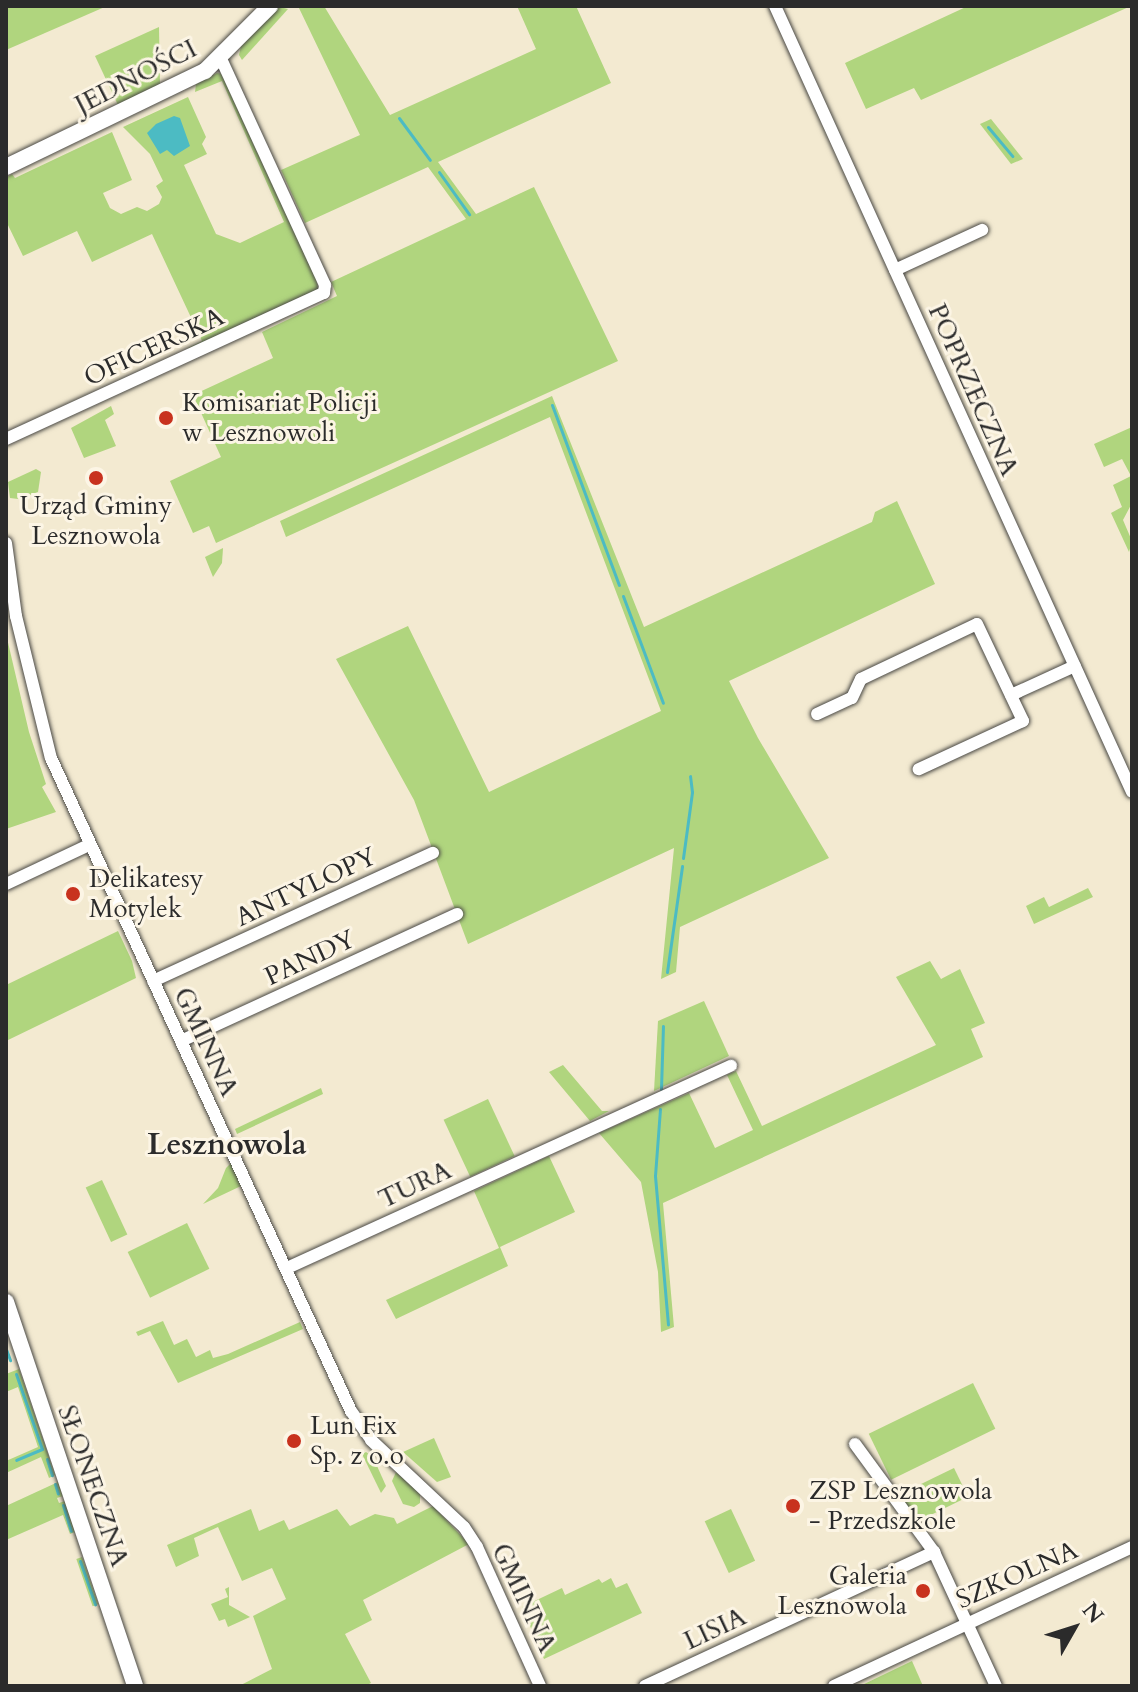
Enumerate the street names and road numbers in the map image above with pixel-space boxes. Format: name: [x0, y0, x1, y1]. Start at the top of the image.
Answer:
street label: JEDNOŚCI: [70, 33, 202, 121]
street label: POPRZECZNA: [921, 299, 1025, 481]
street label: OFICERSKA: [79, 301, 229, 393]
street label: ANTYLOPY: [230, 841, 382, 933]
street label: PANDY: [260, 923, 360, 993]
street label: GMINNA: [167, 982, 245, 1102]
street label: TURA: [374, 1155, 456, 1215]
street label: SŁONECZNA: [51, 1401, 135, 1571]
street label: SZKOLNA: [951, 1534, 1083, 1616]
street label: GMINNA: [485, 1538, 563, 1658]
street label: LISIA: [679, 1601, 751, 1657]

